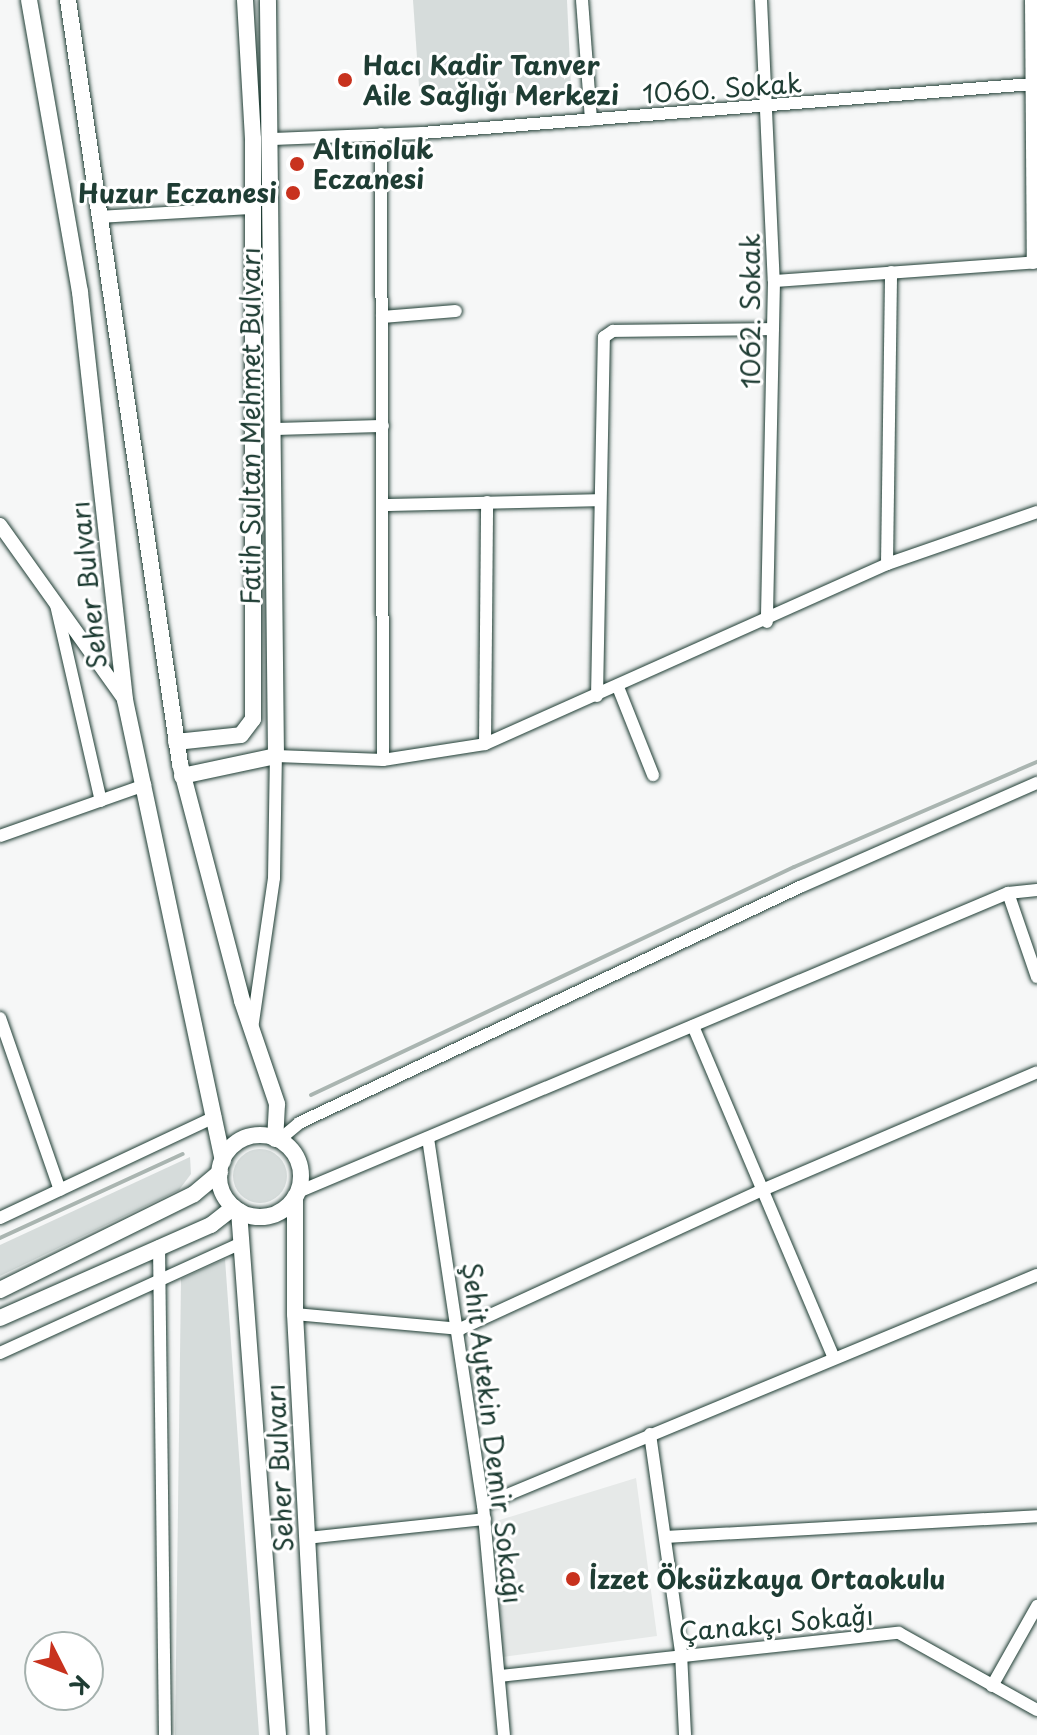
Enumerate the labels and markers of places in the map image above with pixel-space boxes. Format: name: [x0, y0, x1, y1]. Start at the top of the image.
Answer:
place label: Hacı Kadir Tanver Aile Sağlığı Merkezi: [363, 49, 622, 110]
marker: Hacı Kadir Tanver Aile Sağlığı Merkezi: [334, 69, 356, 91]
place label: Altınoluk Eczanesi: [313, 133, 433, 194]
marker: Altınoluk Eczanesi: [288, 155, 306, 173]
place label: Huzur Eczanesi: [77, 177, 277, 209]
marker: Huzur Eczanesi: [284, 184, 302, 202]
place label: İzzet Öksüzkaya Ortaokulu: [589, 1563, 950, 1595]
marker: İzzet Öksüzkaya Ortaokulu: [564, 1570, 582, 1588]

